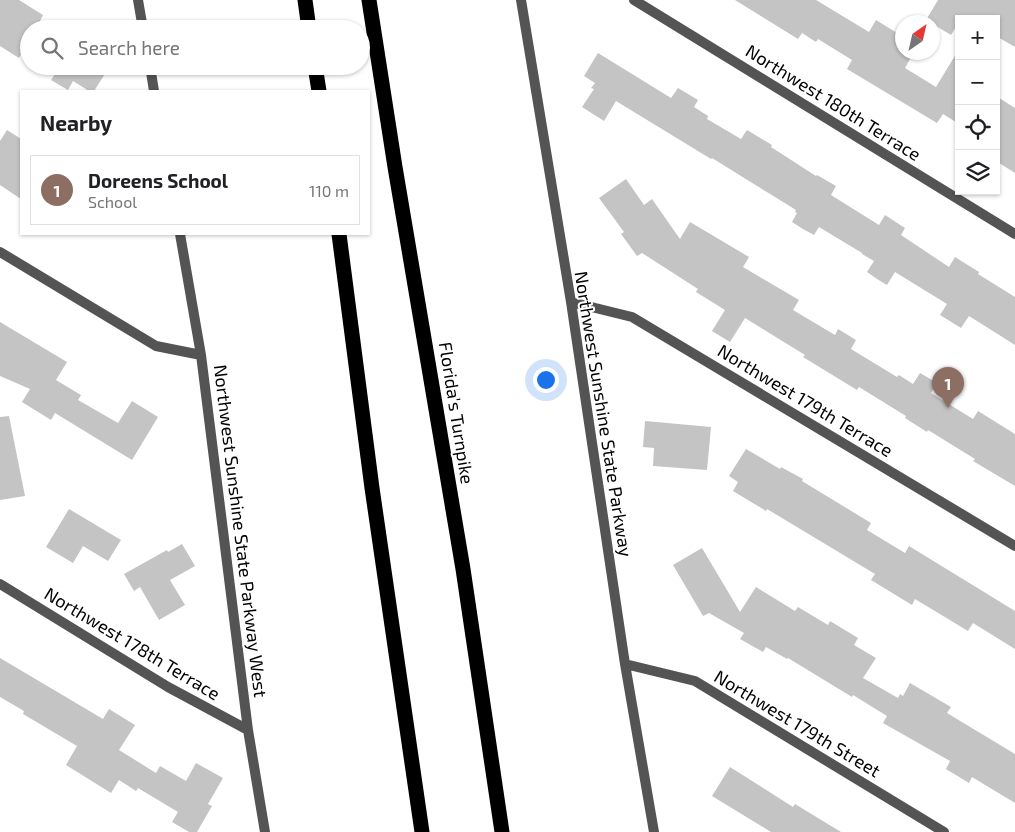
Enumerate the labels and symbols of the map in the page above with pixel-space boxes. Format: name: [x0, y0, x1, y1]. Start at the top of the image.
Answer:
north arrow: [895, 15, 940, 60]
street label: Northwest 180th Terrace: [742, 39, 925, 165]
street label: Northwest Sunshine State Parkway: [571, 269, 638, 559]
street label: Northwest 179th Terrace: [714, 339, 897, 461]
street label: Florida's Turnpike: [435, 340, 479, 486]
street label: Northwest Sunshine State Parkway West: [210, 363, 272, 699]
your location: [533, 367, 559, 393]
pin: 1: [932, 367, 964, 408]
street label: Northwest 178th Terrace: [41, 582, 224, 704]
street label: Northwest 179th Street: [710, 665, 885, 782]

